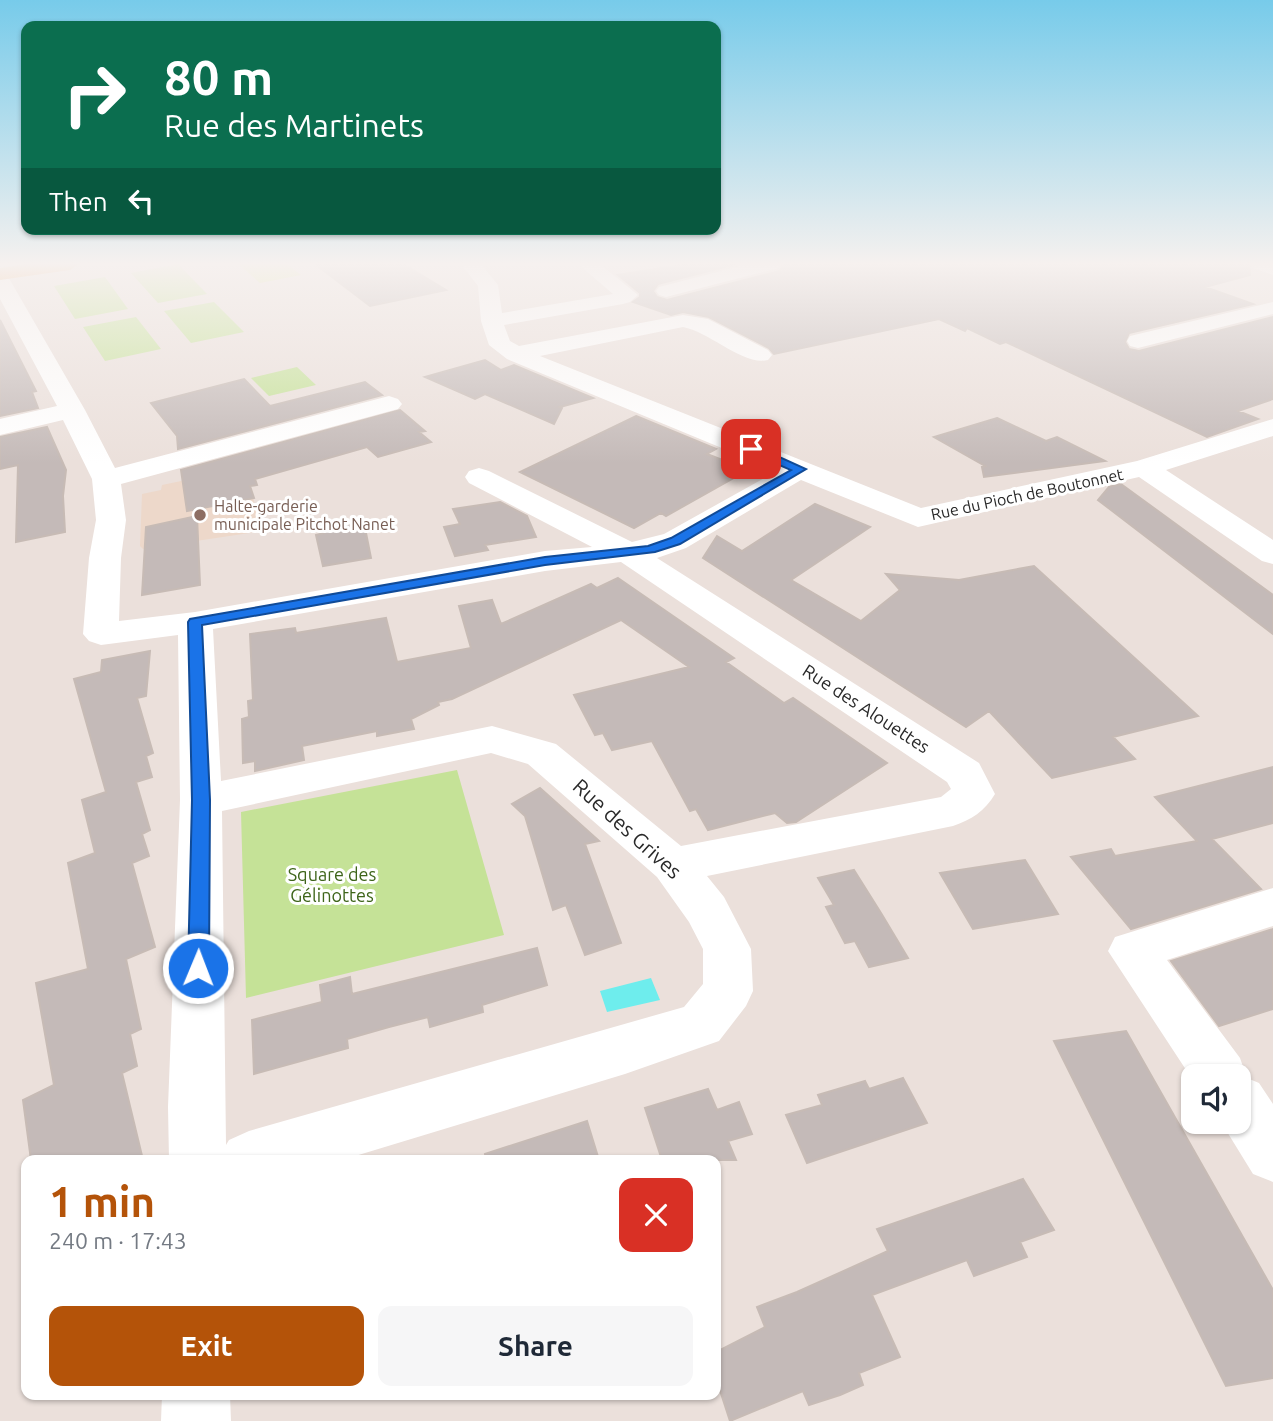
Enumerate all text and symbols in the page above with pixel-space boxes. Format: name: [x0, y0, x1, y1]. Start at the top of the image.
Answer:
icon: right: [49, 49, 140, 140]
text: 80 m: [164, 49, 273, 104]
text: Rue des Martinets: [164, 107, 424, 143]
icon: left: [122, 182, 160, 220]
text: Then: [49, 187, 108, 216]
pin: [721, 419, 781, 479]
icon: arrive: [732, 430, 770, 468]
street label: Rue du Pioch de Boutonnet: [929, 465, 1126, 523]
place label: Halte-garderie municipale Pitchot Nanet: [214, 497, 396, 533]
marker: Halte-garderie municipale Pitchot Nanet: [192, 507, 208, 523]
street label: Rue des Alouettes: [799, 660, 934, 757]
street label: Rue des Grives: [569, 773, 687, 883]
park label: Square des Gélinottes: [288, 864, 376, 905]
position arrow: [161, 931, 235, 1005]
map controls: [1181, 1064, 1251, 1134]
button: sound: [1181, 1064, 1251, 1134]
text: 1 min: [49, 1178, 155, 1225]
button: close: [619, 1178, 693, 1252]
text: 240 m · 17:43: [49, 1228, 187, 1253]
button: Exit: [49, 1306, 364, 1386]
button: Share: [378, 1306, 693, 1386]

